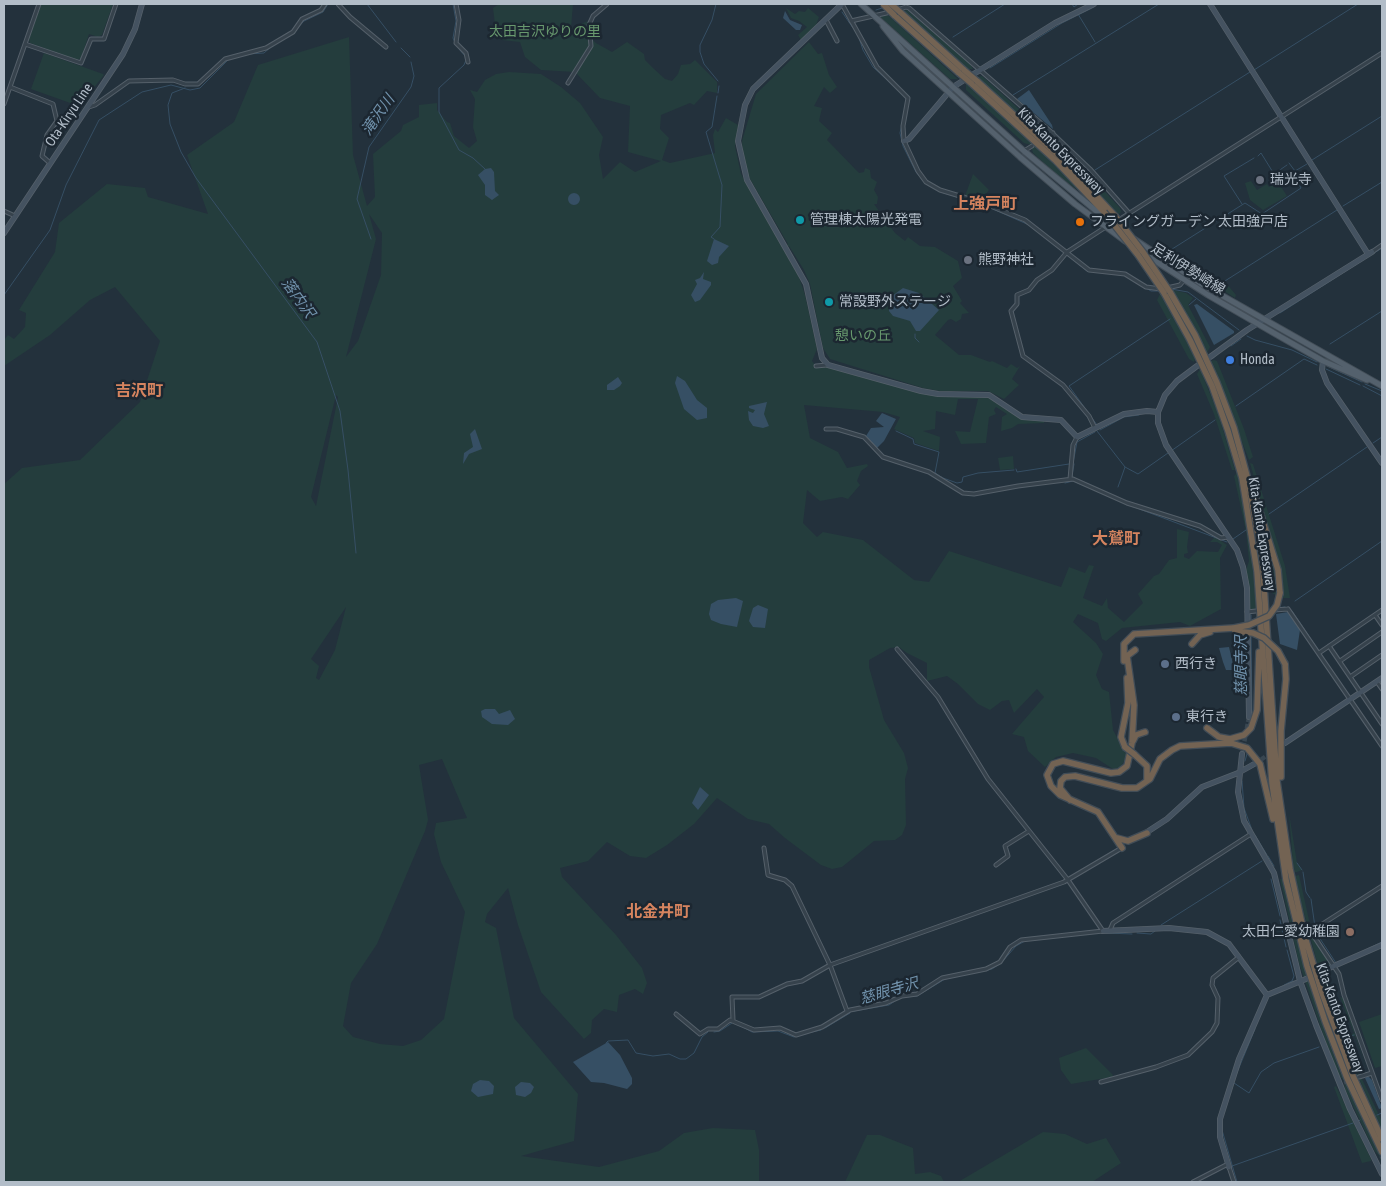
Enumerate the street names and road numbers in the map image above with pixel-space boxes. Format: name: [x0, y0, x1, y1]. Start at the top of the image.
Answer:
street label: Ota-Kiryu Line: [42, 80, 96, 150]
street label: Kita-Kanto Expressway: [1014, 104, 1108, 198]
street label: 足利伊勢崎線: [1148, 240, 1228, 298]
street label: Kita-Kanto Expressway: [1245, 476, 1279, 592]
street label: Kita-Kanto Expressway: [1312, 961, 1368, 1075]

